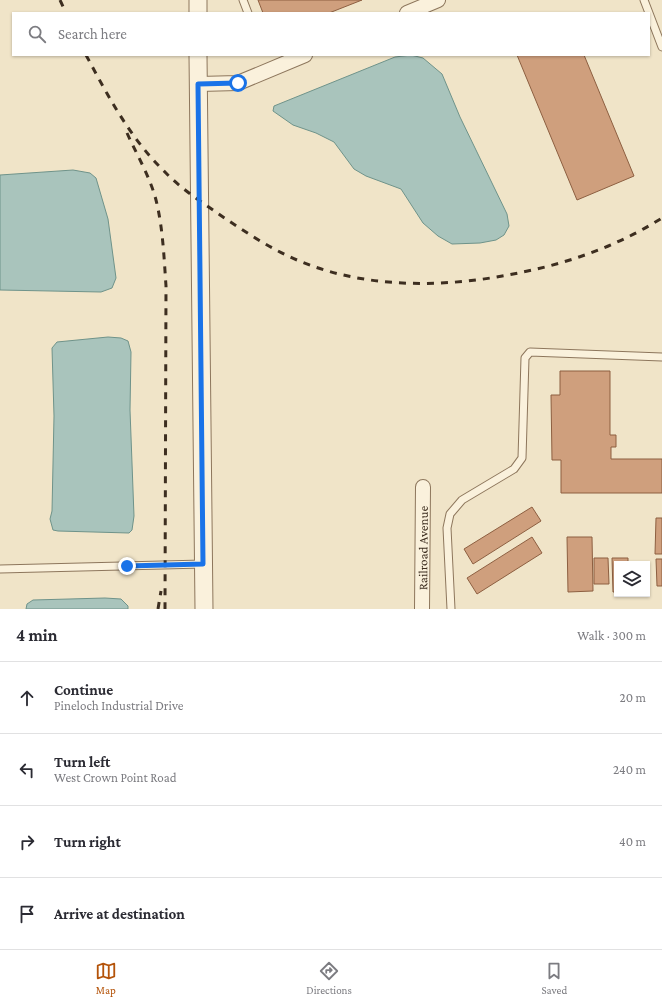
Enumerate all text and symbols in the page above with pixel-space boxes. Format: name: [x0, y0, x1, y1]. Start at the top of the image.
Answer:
search box: [12, 12, 650, 56]
icon: search: [26, 23, 48, 45]
text: Search here: [58, 26, 127, 42]
route start: [229, 74, 247, 92]
street label: Railroad Avenue: [415, 505, 431, 590]
route end: [118, 557, 136, 575]
map controls: [614, 561, 650, 597]
button: layers: [614, 561, 650, 597]
text: 4 min: [16, 626, 58, 645]
text: Walk · 300 m: [577, 628, 646, 643]
text: Continue: [54, 682, 113, 698]
icon: ahead: [16, 687, 38, 709]
text: 20 m: [620, 690, 646, 705]
text: Pineloch Industrial Drive: [54, 698, 183, 713]
text: Turn left: [54, 754, 110, 770]
icon: left: [16, 759, 38, 781]
text: 240 m: [613, 762, 646, 777]
text: West Crown Point Road: [54, 770, 177, 785]
icon: right: [16, 831, 38, 853]
text: Turn right: [54, 834, 121, 850]
text: 40 m: [619, 834, 646, 849]
icon: arrive: [16, 903, 38, 925]
text: Arrive at destination: [54, 906, 185, 922]
tab: Map: [95, 960, 117, 996]
tab: Directions: [306, 960, 352, 996]
tab: Saved: [541, 960, 567, 996]

